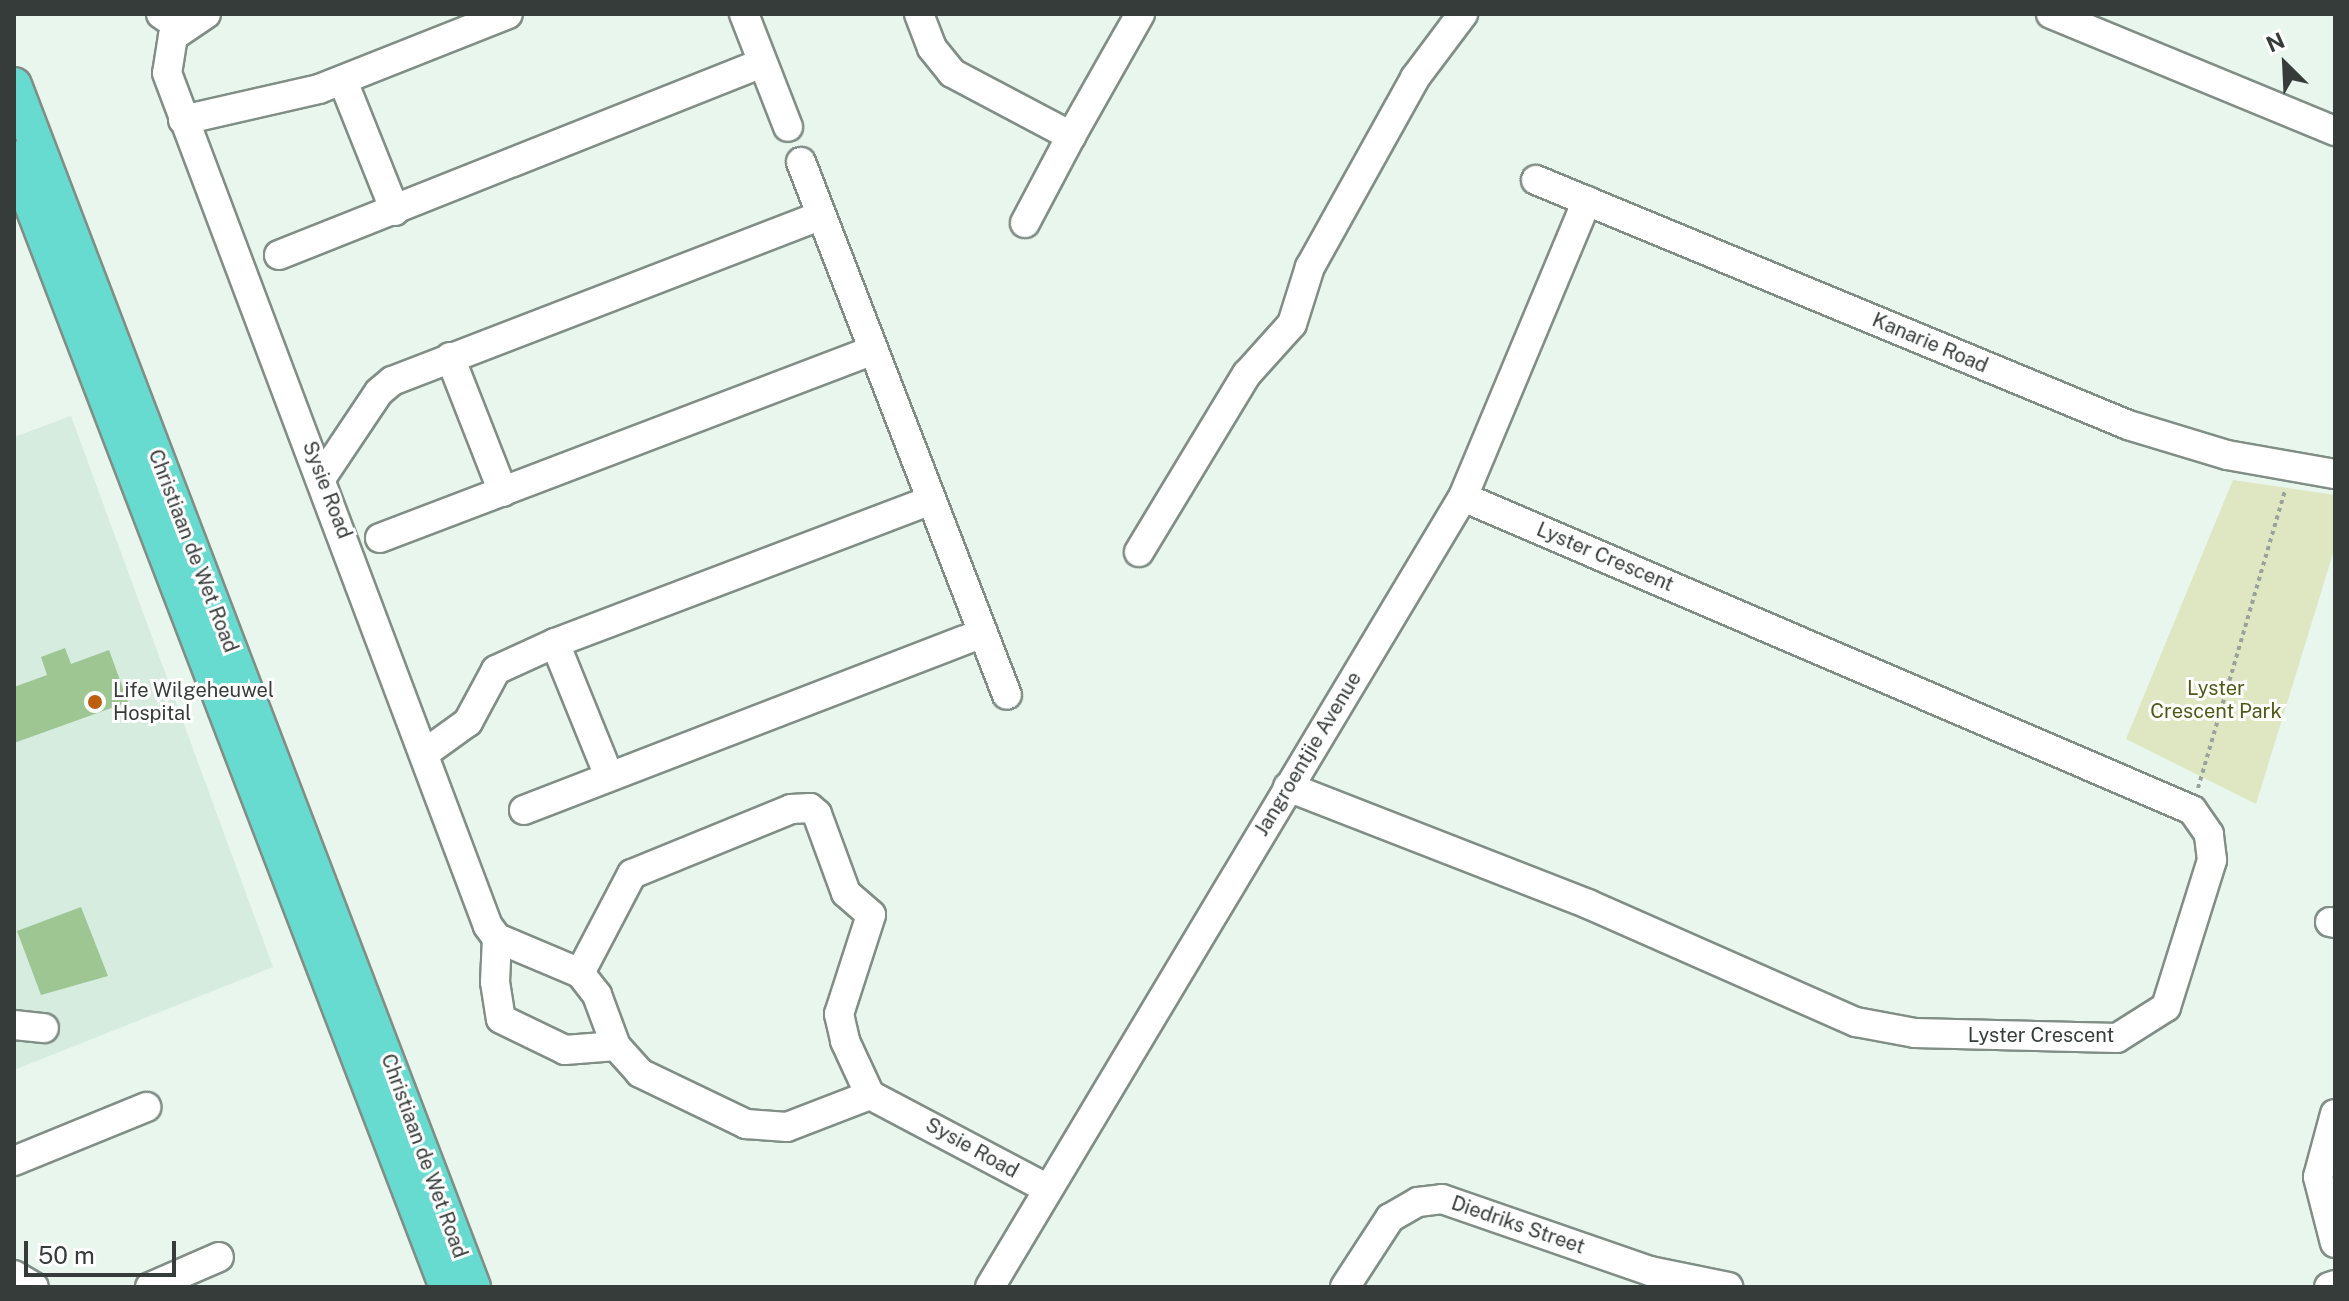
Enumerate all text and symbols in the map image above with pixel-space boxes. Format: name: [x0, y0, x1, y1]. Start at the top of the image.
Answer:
north arrow: [2245, 24, 2325, 104]
text: N: [2262, 27, 2288, 57]
street label: Kanarie Road: [1869, 308, 1991, 378]
street label: Sysie Road: [297, 438, 357, 542]
street label: Christiaan de Wet Road: [143, 446, 243, 656]
street label: Lyster Crescent: [1533, 517, 1677, 597]
street label: Jangroentjie Avenue: [1249, 668, 1367, 840]
park label: Lyster Crescent Park: [2150, 676, 2282, 723]
place label: Life Wilgeheuwel Hospital: [113, 678, 275, 725]
marker: Life Wilgeheuwel Hospital: [84, 691, 106, 713]
street label: Lyster Crescent: [1968, 1023, 2114, 1047]
street label: Christiaan de Wet Road: [376, 1050, 472, 1262]
street label: Sysie Road: [921, 1113, 1023, 1183]
street label: Diedriks Street: [1448, 1191, 1588, 1259]
scale bar: [28, 1225, 180, 1275]
text: 50 m: [38, 1241, 95, 1269]

